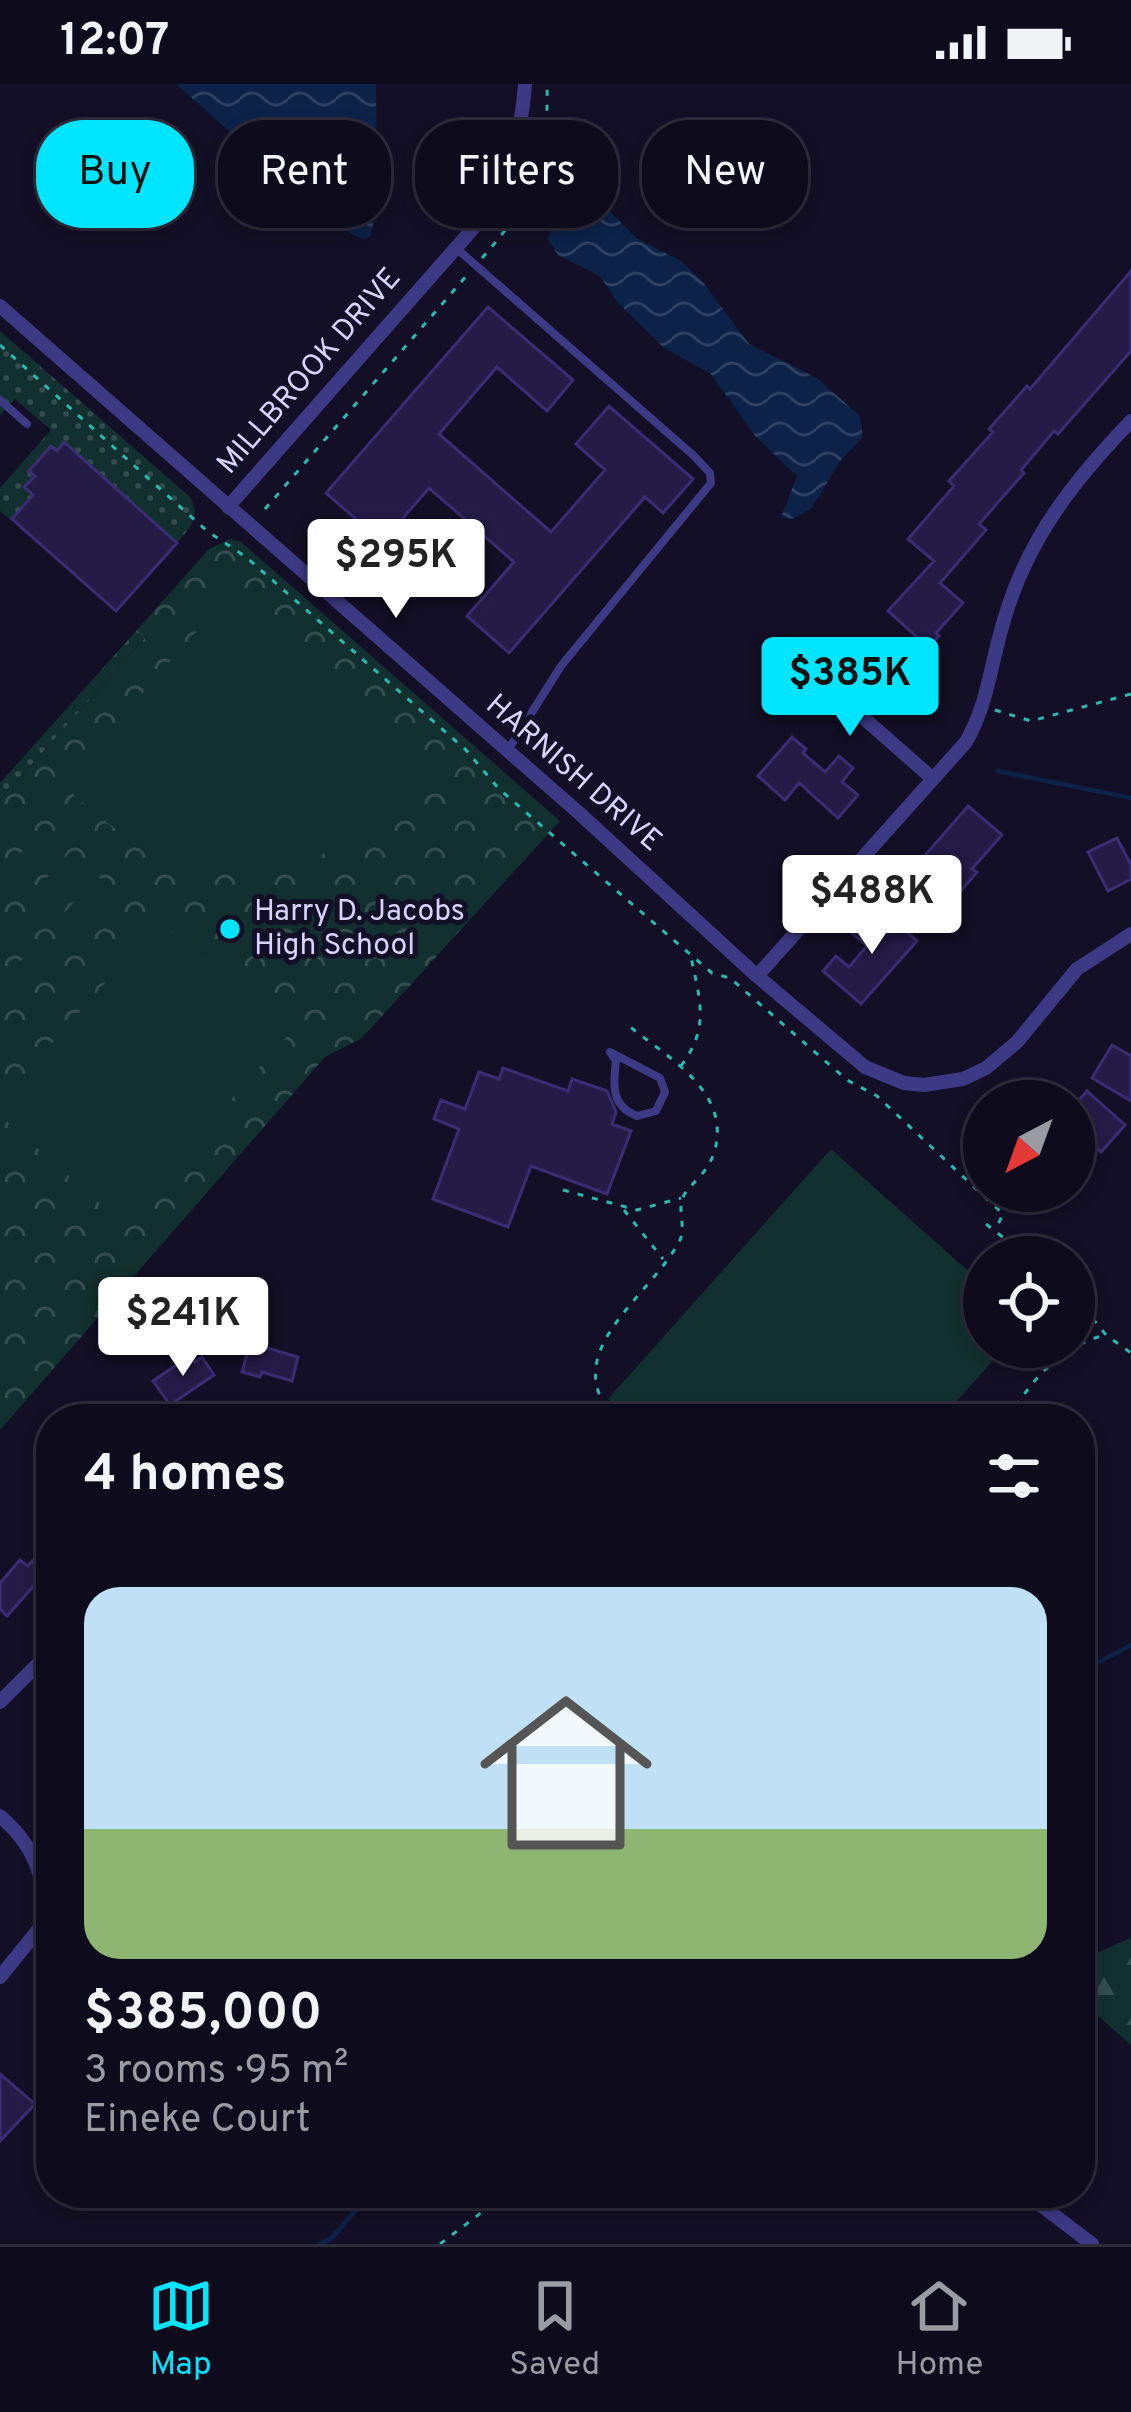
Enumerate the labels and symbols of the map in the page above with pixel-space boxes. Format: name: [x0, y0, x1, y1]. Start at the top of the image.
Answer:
street label: MILLBROOK DRIVE: [210, 261, 410, 483]
pin: $295K: [312, 519, 480, 621]
pin: $385K: [766, 637, 934, 739]
street label: HARNISH DRIVE: [477, 687, 669, 861]
pin: $488K: [788, 855, 956, 957]
place label: Harry D. Jacobs High School: [254, 894, 465, 965]
marker: Harry D. Jacobs High School: [217, 916, 243, 942]
north arrow: [963, 1080, 1095, 1212]
pin: $241K: [99, 1277, 267, 1379]

